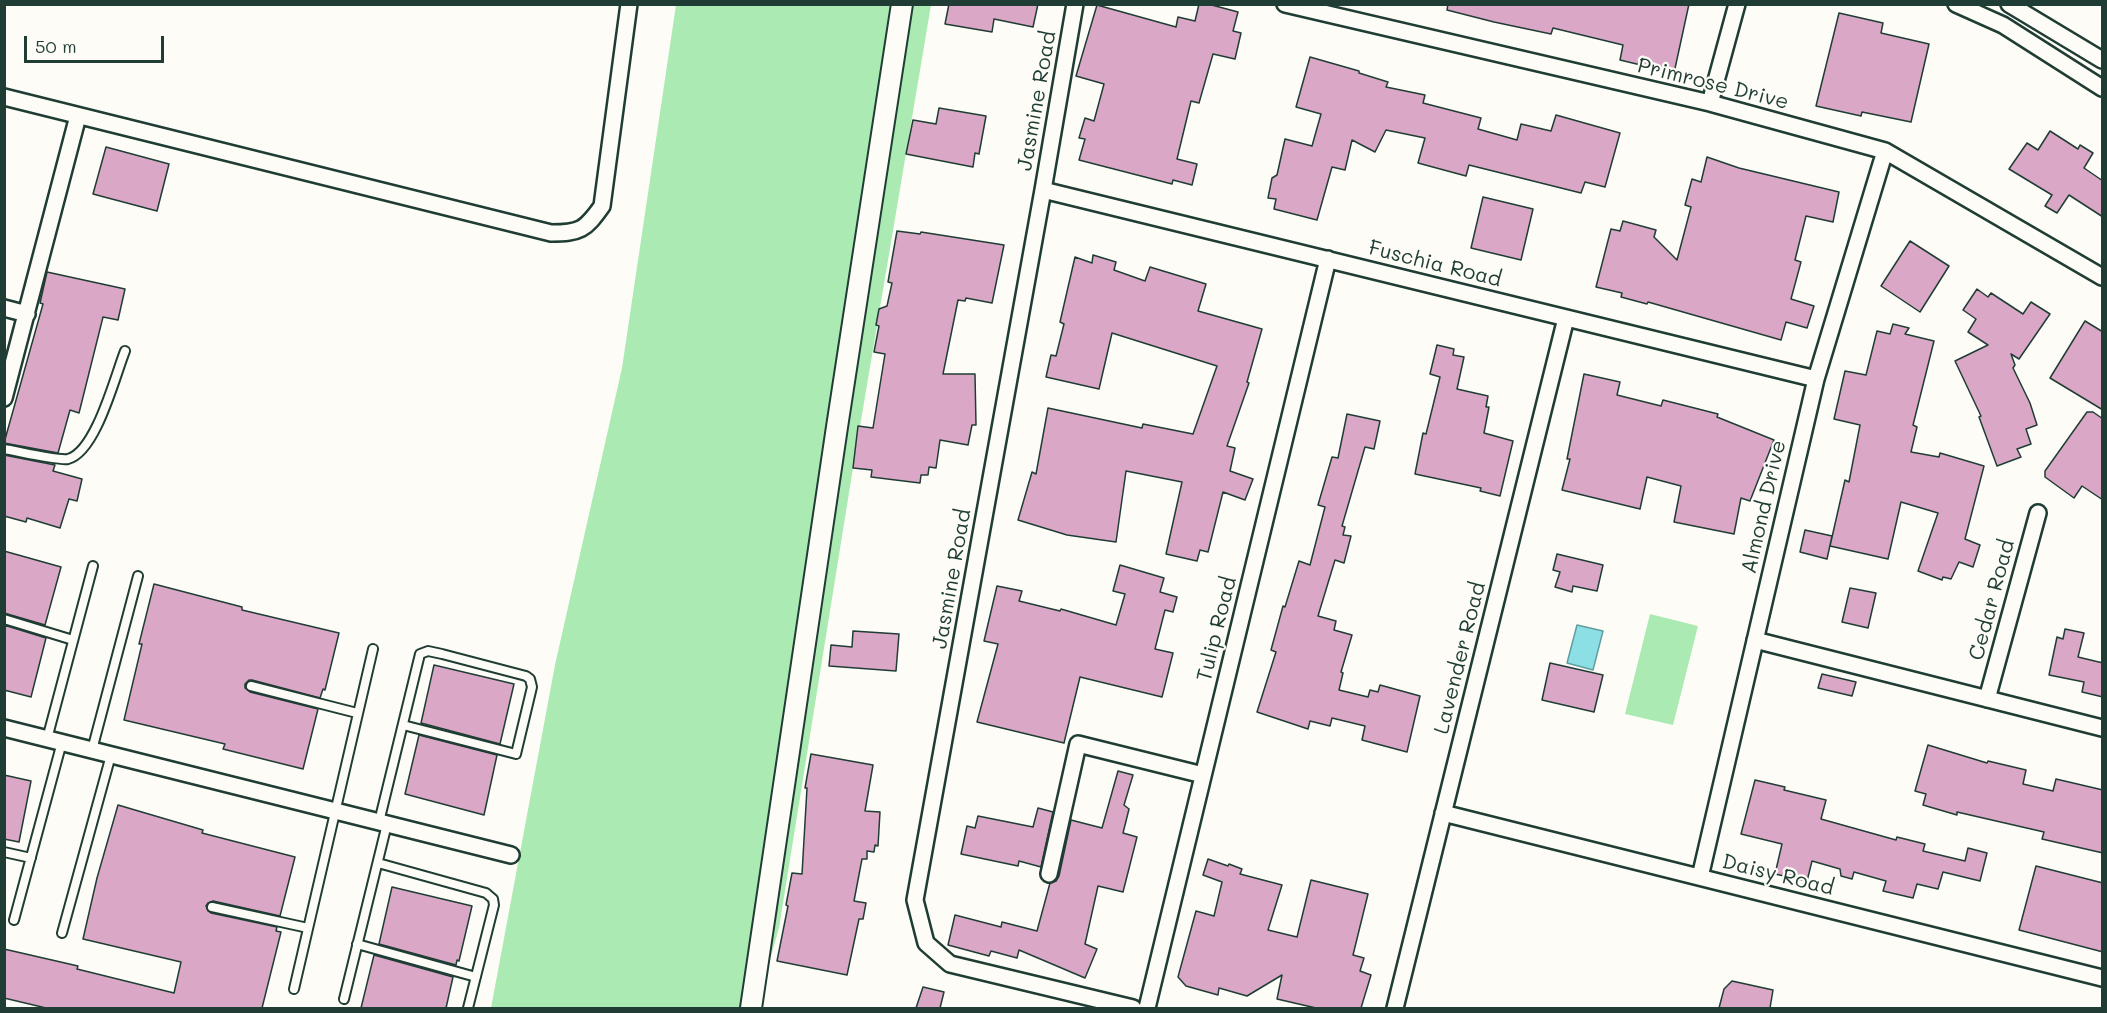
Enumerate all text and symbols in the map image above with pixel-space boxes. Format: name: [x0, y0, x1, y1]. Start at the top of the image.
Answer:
scale bar: [27, 24, 166, 62]
street label: Jasmine Road: [1012, 29, 1062, 173]
text: 50 m: [35, 34, 77, 58]
street label: Primrose Drive: [1635, 53, 1791, 115]
street label: Fuschia Road: [1366, 235, 1504, 293]
street label: Almond Drive: [1736, 438, 1792, 576]
street label: Jasmine Road: [927, 507, 977, 651]
street label: Cedar Road: [1964, 537, 2020, 663]
street label: Tulip Road: [1192, 574, 1242, 684]
street label: Lavender Road: [1429, 579, 1491, 737]
street label: Daisy Road: [1720, 849, 1836, 901]

